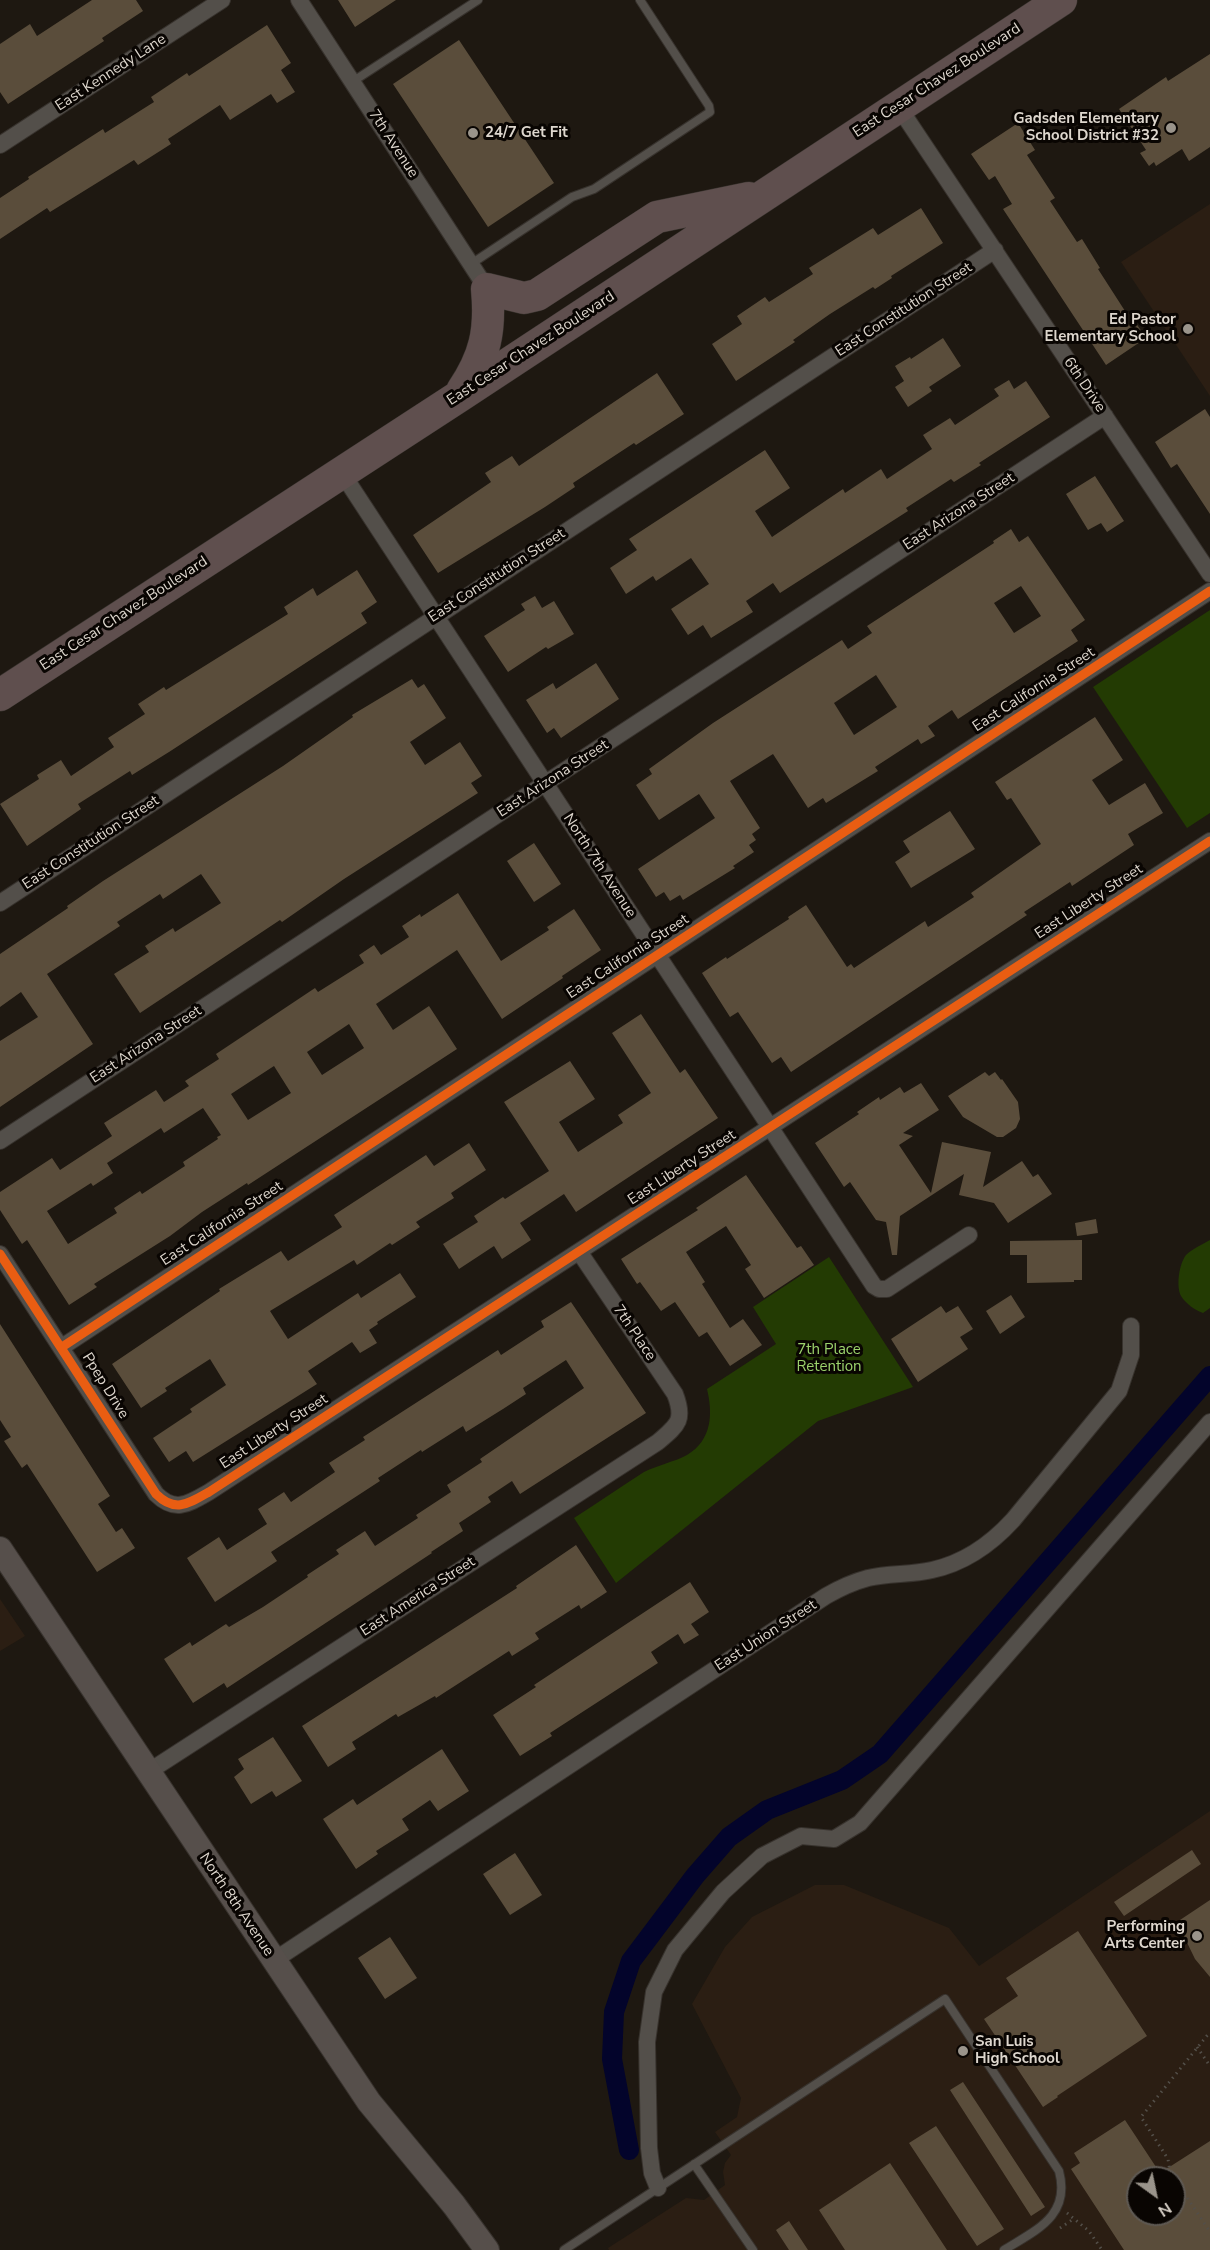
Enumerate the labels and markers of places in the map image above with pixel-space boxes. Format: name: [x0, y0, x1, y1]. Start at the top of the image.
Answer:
place label: Gadsden Elementary School District #32: [1013, 110, 1159, 145]
marker: Gadsden Elementary School District #32: [1164, 121, 1178, 135]
place label: 24/7 Get Fit: [485, 124, 568, 142]
marker: 24/7 Get Fit: [466, 126, 480, 140]
place label: Ed Pastor Elementary School: [1045, 311, 1176, 346]
marker: Ed Pastor Elementary School: [1181, 322, 1195, 336]
place label: Performing Arts Center: [1104, 1918, 1185, 1953]
marker: Performing Arts Center: [1190, 1929, 1204, 1943]
place label: San Luis High School: [975, 2033, 1060, 2068]
marker: San Luis High School: [956, 2044, 970, 2058]

